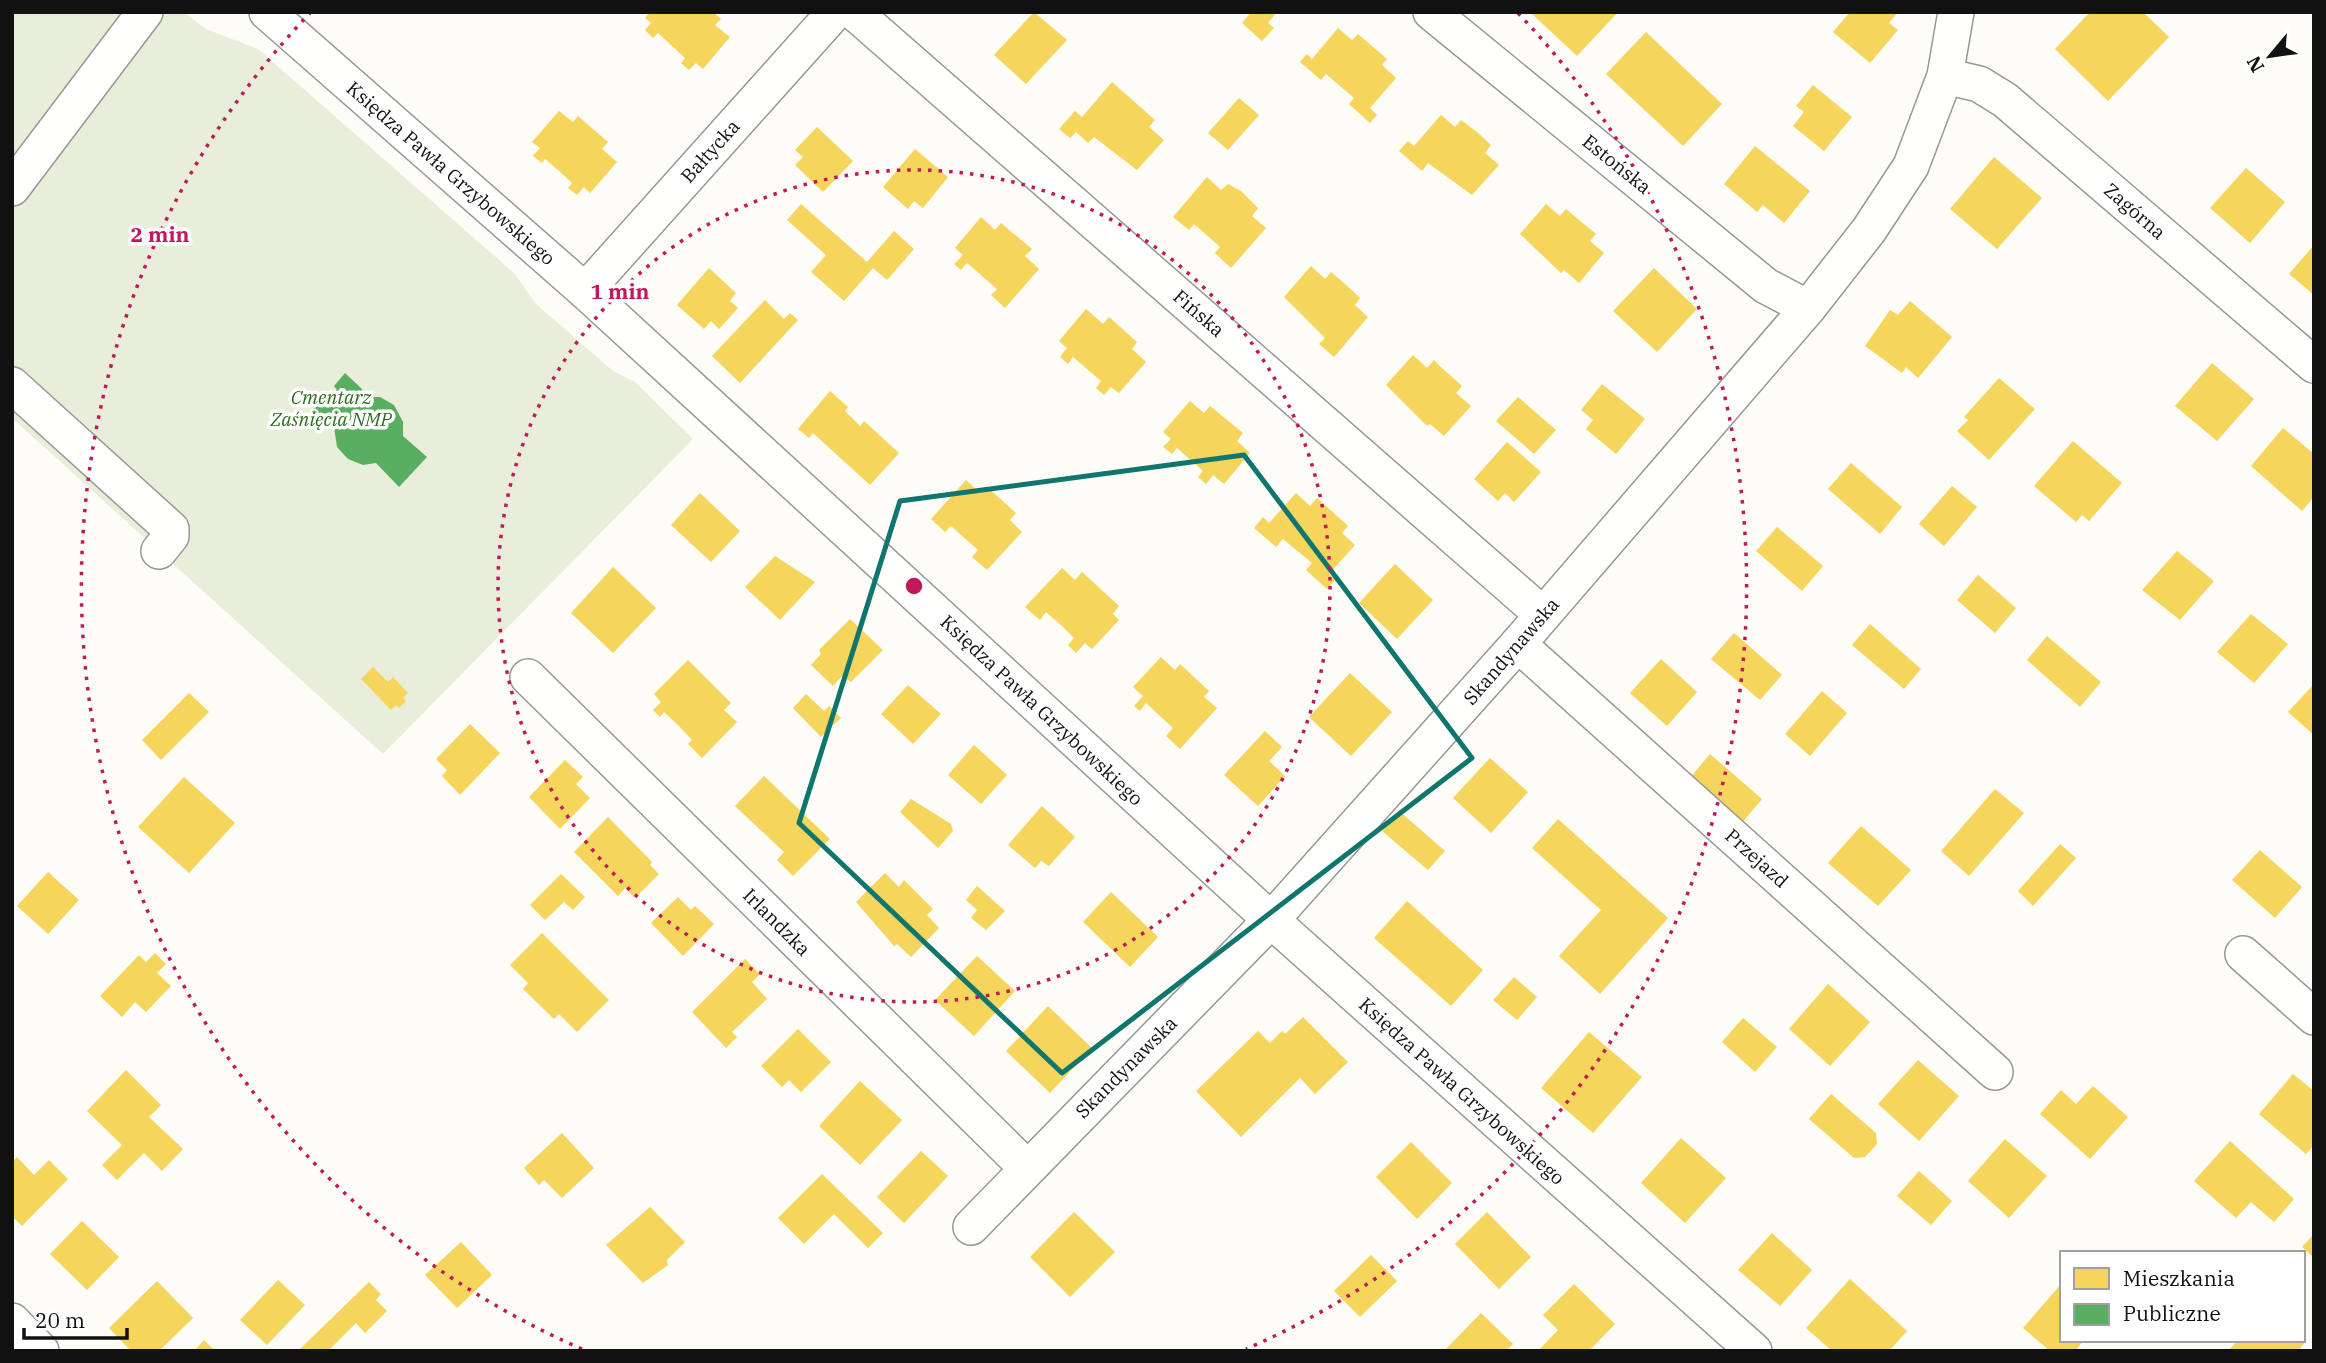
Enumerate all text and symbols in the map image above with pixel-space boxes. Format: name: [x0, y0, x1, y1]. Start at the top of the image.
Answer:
north arrow: [2235, 21, 2305, 91]
text: N: [2241, 52, 2269, 77]
street label: Księdza Pawła Grzybowskiego: [342, 76, 560, 270]
street label: Bałtycka: [675, 114, 745, 188]
street label: Estońska: [1578, 129, 1656, 199]
street label: Zagórna: [2099, 178, 2171, 244]
text: 2 min: [131, 220, 189, 248]
text: 1 min: [591, 277, 649, 305]
street label: Fińska: [1168, 284, 1230, 342]
park label: Cmentarz Zaśnięcia NMP: [269, 385, 392, 431]
centre of rings: [902, 574, 926, 598]
street label: Skandynawska: [1458, 592, 1564, 710]
street label: Księdza Pawła Grzybowskiego: [936, 610, 1148, 810]
street label: Przejazd: [1720, 823, 1794, 893]
street label: Irlandzka: [738, 883, 816, 961]
street label: Księdza Pawła Grzybowskiego: [1354, 992, 1570, 1190]
street label: Skandynawska: [1070, 1011, 1182, 1123]
legend: [2060, 1251, 2305, 1342]
text: Mieszkania: [2123, 1264, 2235, 1292]
scale bar: [24, 1296, 128, 1340]
text: Publiczne: [2123, 1299, 2221, 1327]
text: 20 m: [35, 1306, 85, 1334]

